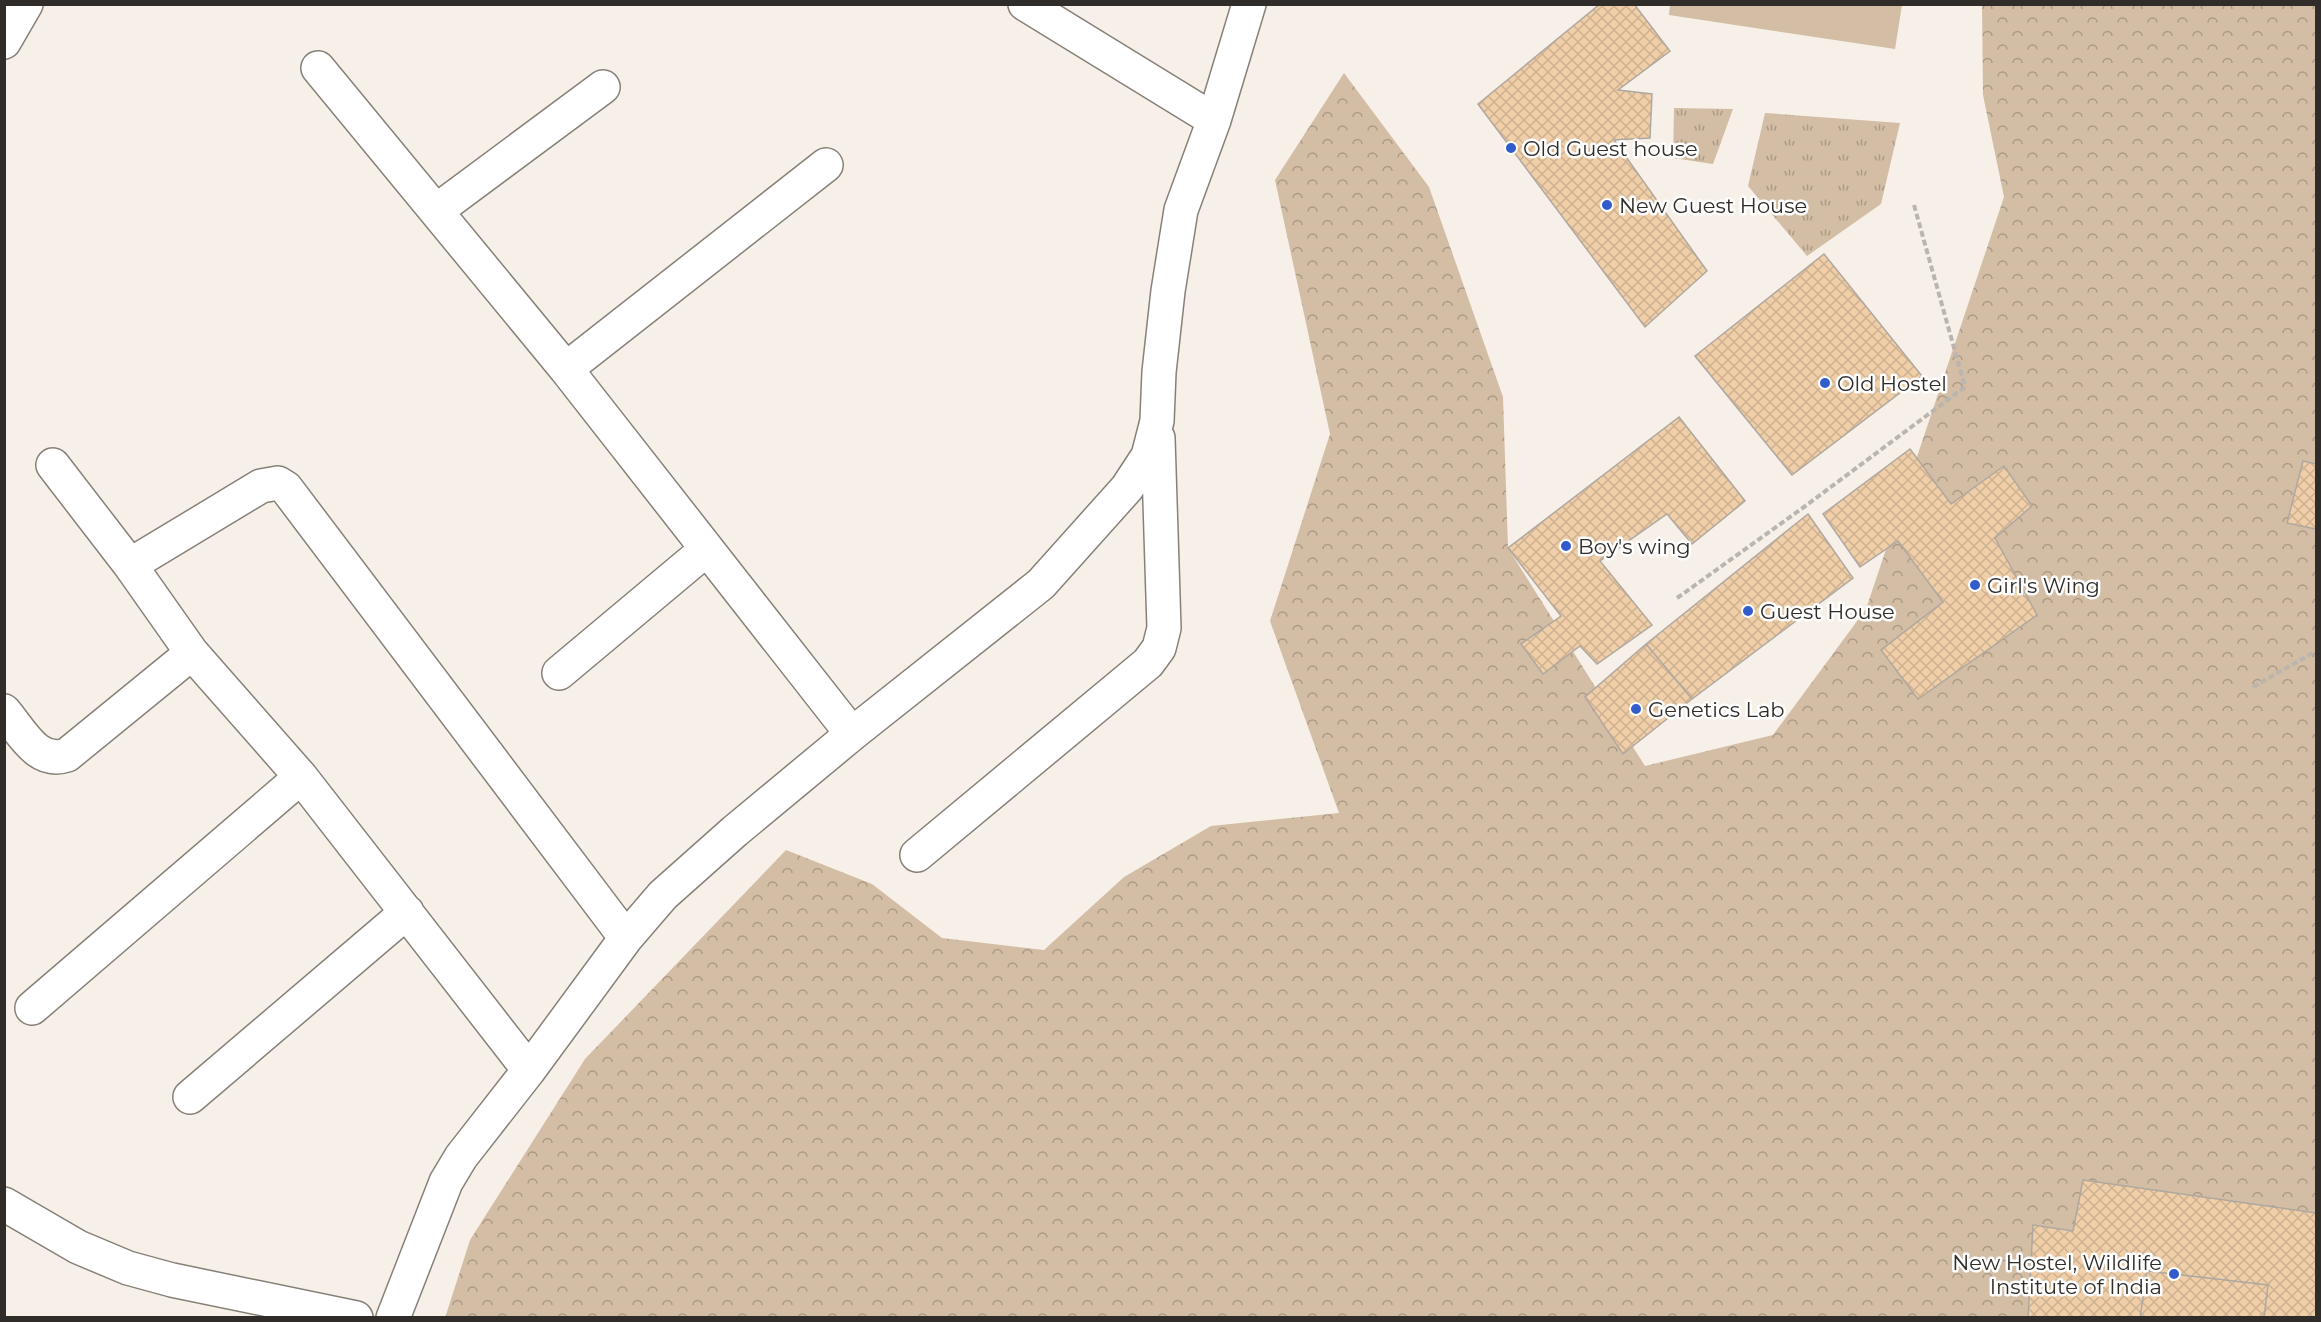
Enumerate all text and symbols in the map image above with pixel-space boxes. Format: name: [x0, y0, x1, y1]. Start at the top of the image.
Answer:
place label: Old Guest house: [1523, 136, 1698, 161]
marker: Old Guest house: [1504, 141, 1518, 155]
place label: New Guest House: [1619, 193, 1807, 218]
marker: New Guest House: [1600, 198, 1614, 212]
place label: Old Hostel: [1837, 371, 1947, 396]
marker: Old Hostel: [1818, 376, 1832, 390]
place label: Boy's wing: [1578, 534, 1691, 559]
marker: Boy's wing: [1559, 539, 1573, 553]
place label: Girl's Wing: [1987, 573, 2100, 598]
marker: Girl's Wing: [1968, 578, 1982, 592]
place label: Guest House: [1760, 599, 1895, 624]
marker: Guest House: [1741, 604, 1755, 618]
place label: Genetics Lab: [1648, 697, 1785, 722]
marker: Genetics Lab: [1629, 702, 1643, 716]
place label: New Hostel, Wildlife Institute of India: [1952, 1250, 2162, 1299]
marker: New Hostel, Wildlife Institute of India: [2167, 1267, 2181, 1281]

